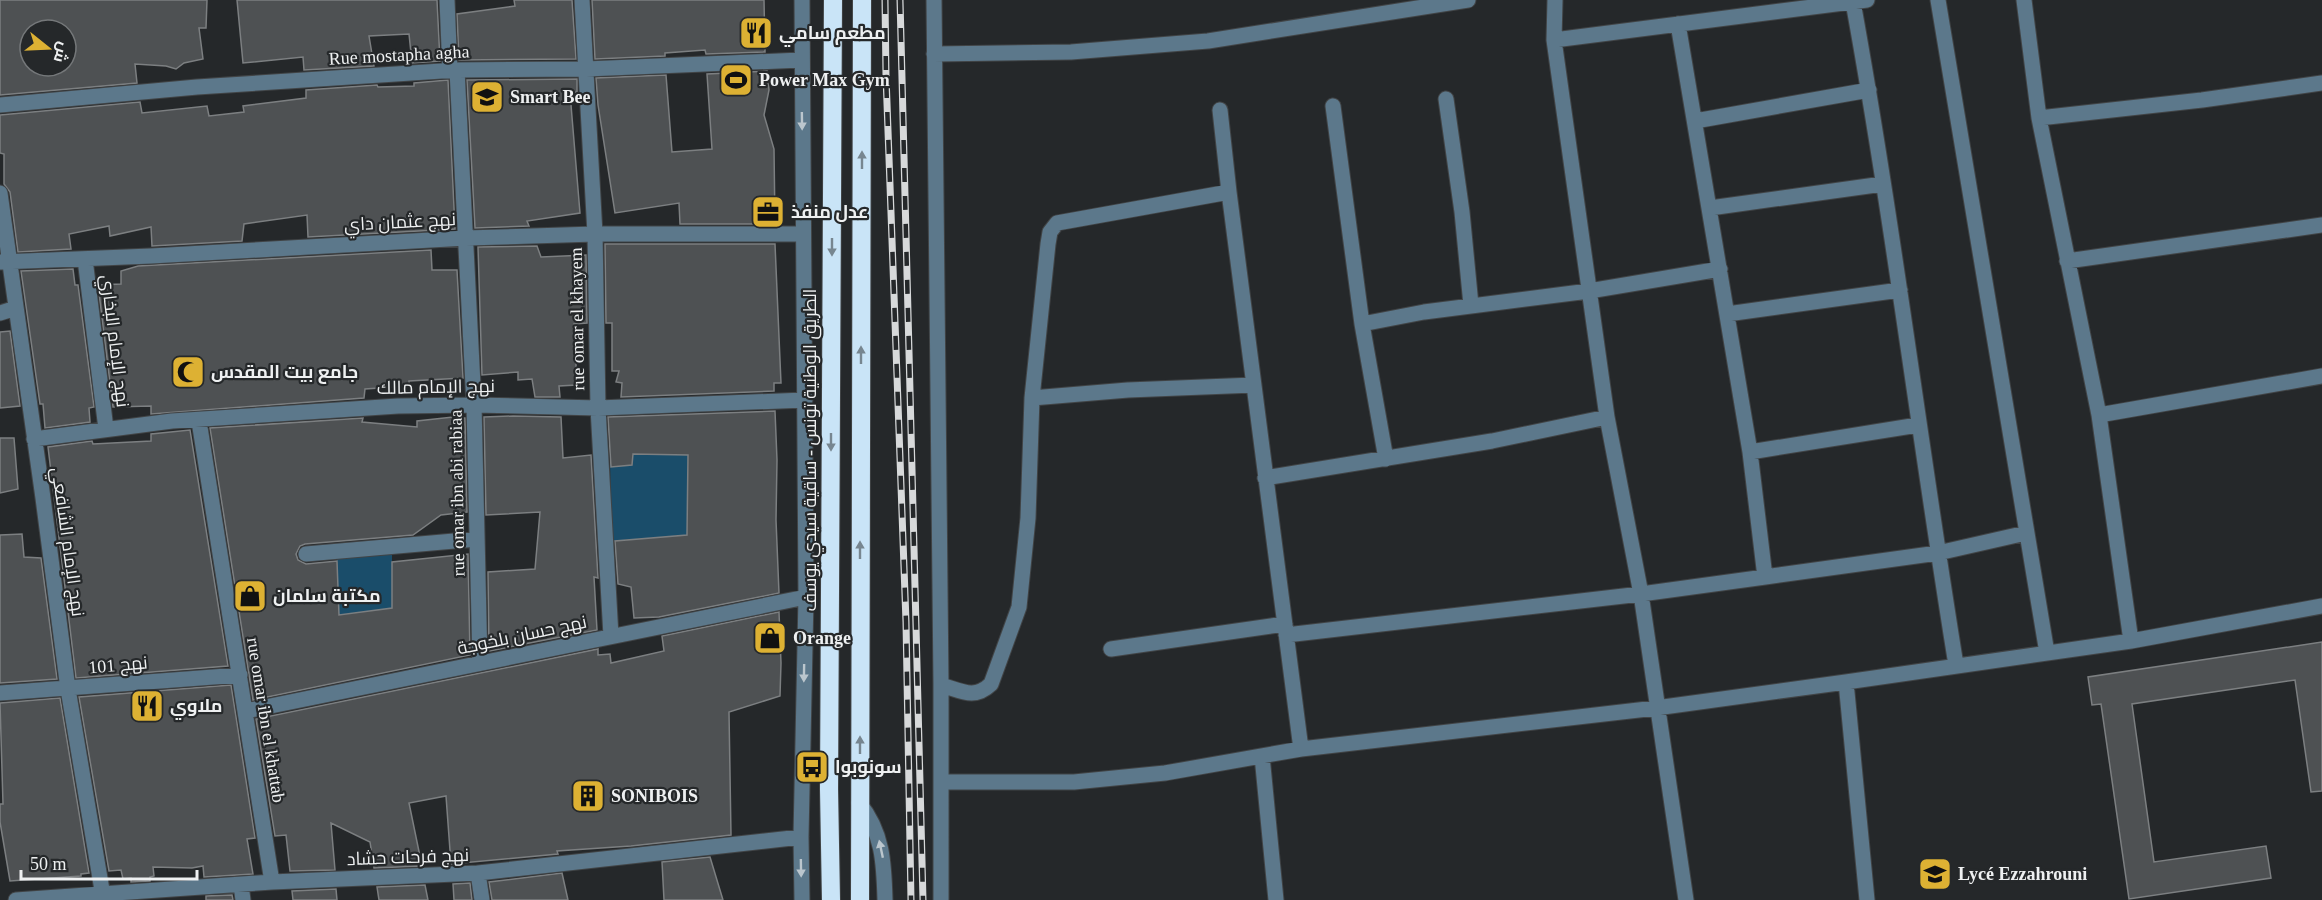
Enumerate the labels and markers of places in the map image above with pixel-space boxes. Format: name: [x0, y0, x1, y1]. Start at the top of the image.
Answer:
restaurant icon: مطعم سامي: [738, 15, 774, 51]
place label: مطعم سامي: [779, 23, 886, 48]
sports icon: Power Max Gym: [718, 62, 754, 98]
place label: Power Max Gym: [759, 70, 890, 90]
school or university icon: Smart Bee: [469, 79, 505, 115]
place label: Smart Bee: [510, 87, 590, 107]
office icon: عدل منفذ: [750, 194, 786, 230]
place label: عدل منفذ: [791, 202, 868, 223]
mosque icon: جامع بيت المقدس: [170, 354, 206, 390]
place label: جامع بيت المقدس: [211, 362, 358, 384]
shop icon: مكتبة سلمان: [232, 578, 268, 614]
place label: مكتبة سلمان: [273, 586, 381, 606]
shop icon: Orange: [752, 620, 788, 656]
place label: Orange: [793, 628, 851, 648]
restaurant icon: ملاوي: [129, 688, 165, 724]
place label: ملاوي: [170, 696, 223, 720]
bus stop icon: سونوبوا: [794, 749, 830, 785]
place label: سونوبوا: [835, 757, 902, 778]
building icon: SONIBOIS: [570, 778, 606, 814]
place label: SONIBOIS: [611, 786, 698, 806]
school or university icon: Lycé Ezzahrouni: [1917, 856, 1953, 892]
place label: Lycé Ezzahrouni: [1958, 864, 2087, 884]

